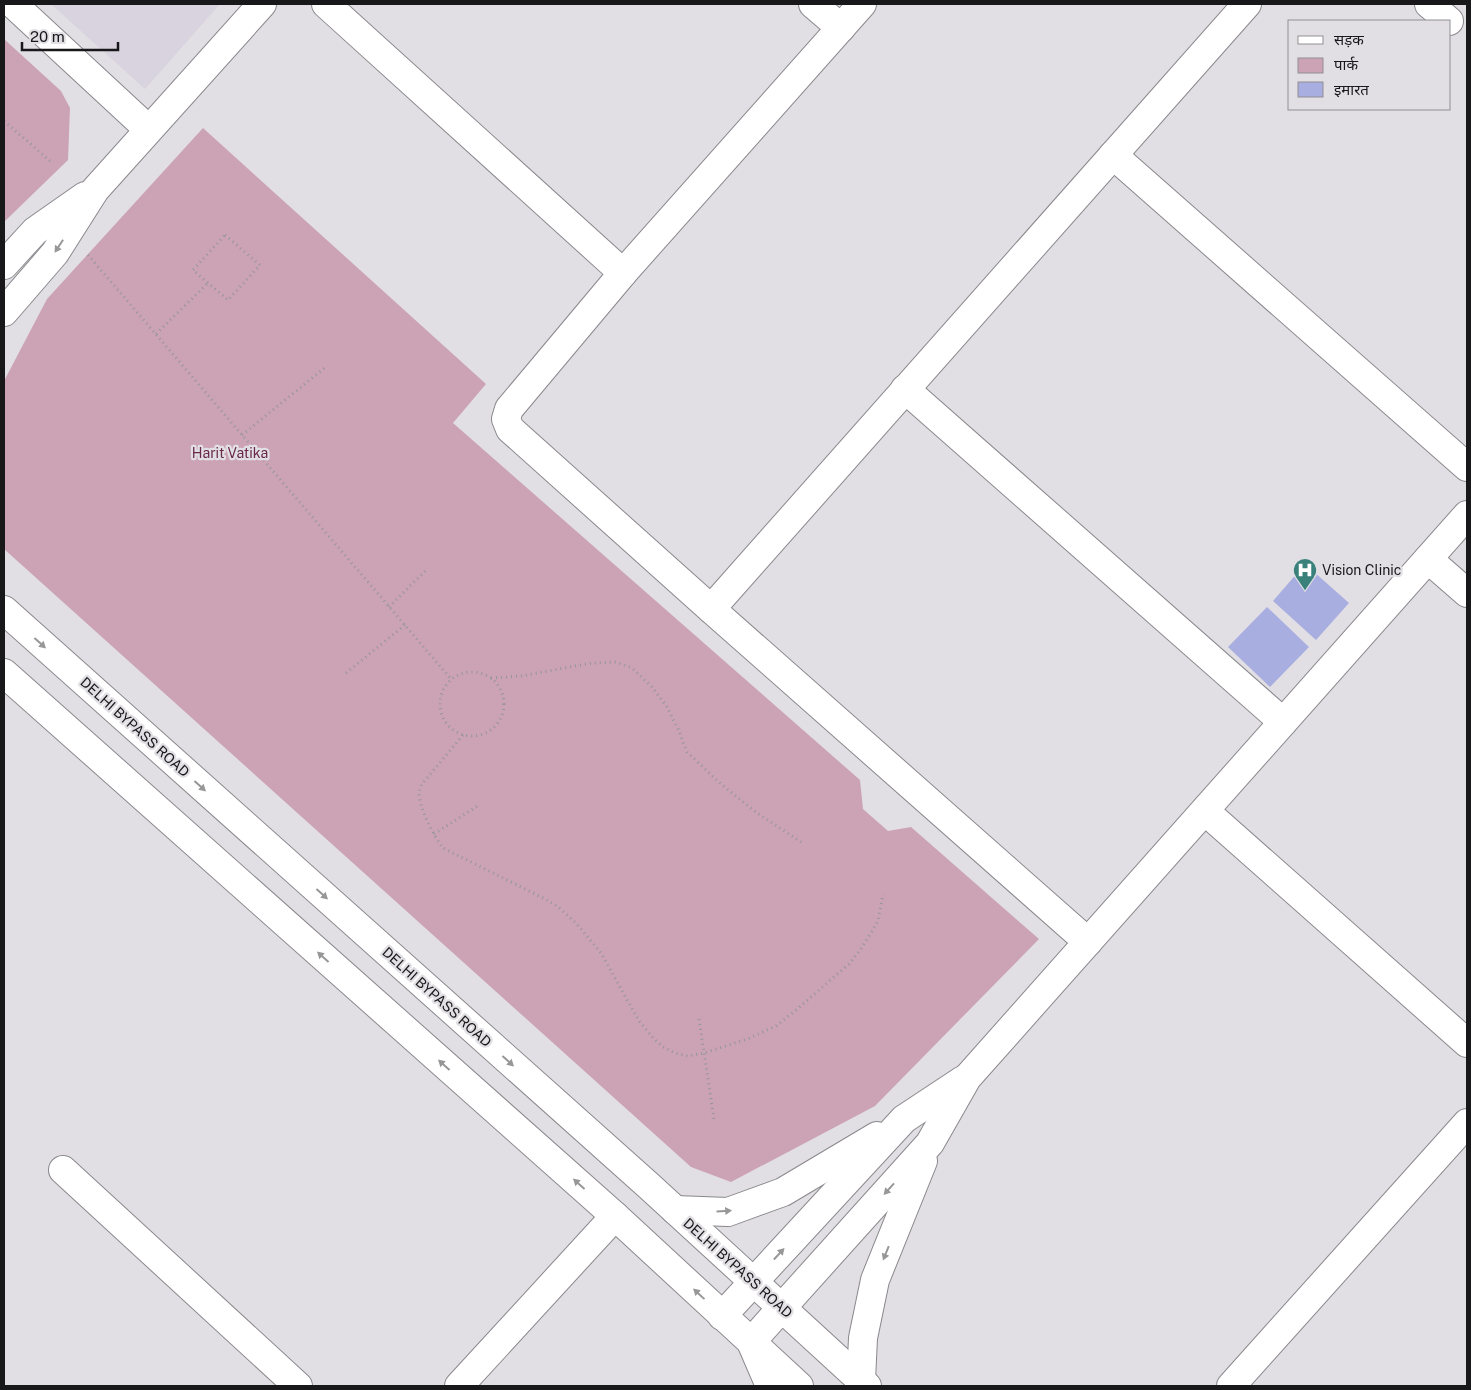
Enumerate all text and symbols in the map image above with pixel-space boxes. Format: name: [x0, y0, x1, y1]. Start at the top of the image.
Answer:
scale bar: [22, 20, 119, 52]
legend: [1288, 20, 1451, 110]
text: 20 m: [30, 28, 65, 45]
text: सड़क: [1334, 31, 1364, 48]
text: पार्क: [1334, 56, 1358, 73]
text: इमारत: [1334, 81, 1369, 98]
one-way arrow: [55, 239, 64, 252]
park label: Harit Vatika: [192, 445, 268, 461]
hospital icon: Vision Clinic: [1292, 557, 1318, 591]
place label: Vision Clinic: [1322, 562, 1401, 578]
one-way arrow: [34, 637, 47, 648]
street label: DELHI BYPASS ROAD: [77, 674, 193, 780]
one-way arrow: [194, 780, 206, 792]
one-way arrow: [315, 888, 327, 900]
street label: DELHI BYPASS ROAD: [379, 944, 495, 1050]
one-way arrow: [316, 951, 329, 962]
one-way arrow: [502, 1055, 515, 1066]
one-way arrow: [438, 1059, 451, 1070]
one-way arrow: [573, 1178, 585, 1190]
one-way arrow: [883, 1183, 895, 1195]
one-way arrow: [716, 1207, 732, 1215]
street label: DELHI BYPASS ROAD: [680, 1215, 796, 1321]
one-way arrow: [882, 1246, 889, 1261]
one-way arrow: [773, 1249, 785, 1261]
one-way arrow: [693, 1288, 705, 1300]

